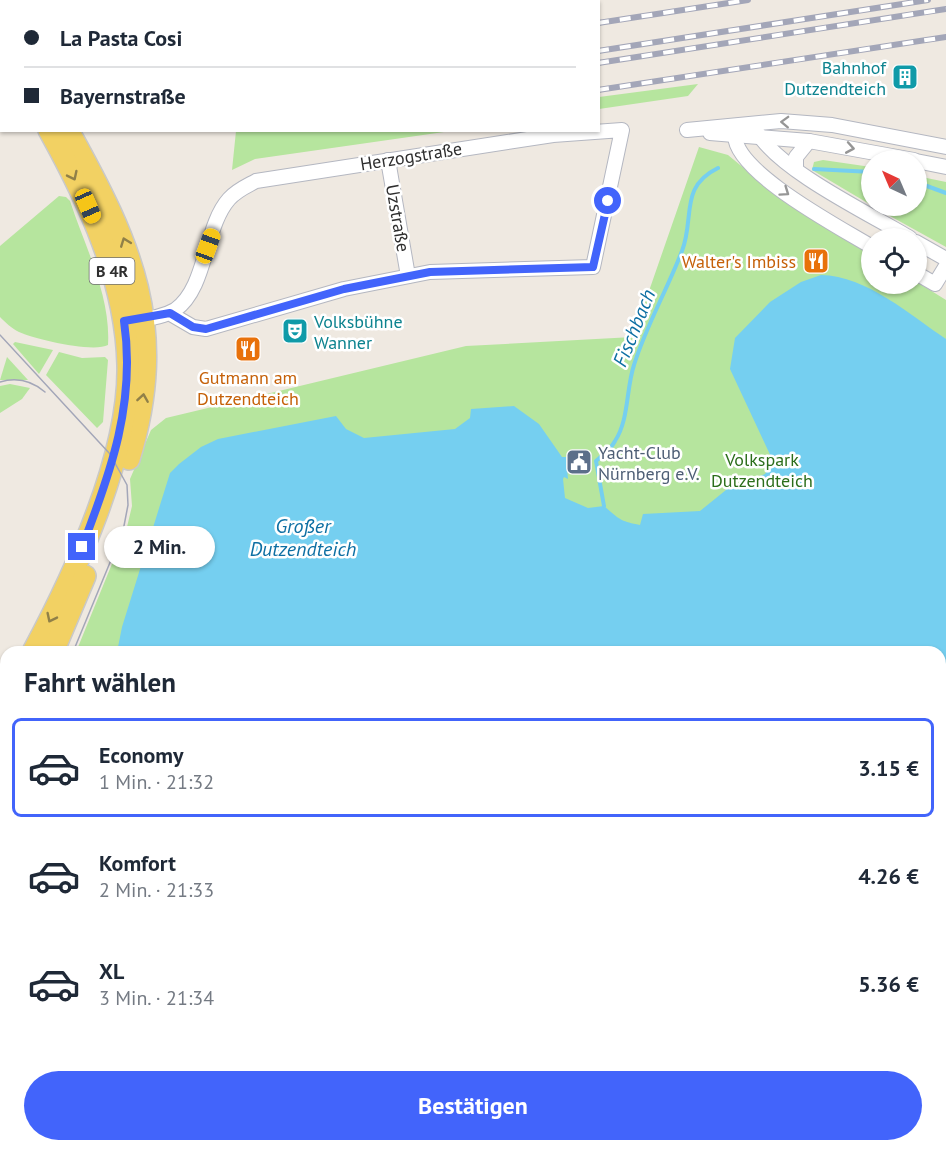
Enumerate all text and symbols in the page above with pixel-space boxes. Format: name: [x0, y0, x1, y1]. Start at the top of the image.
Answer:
text: La Pasta Cosi: [60, 24, 182, 52]
place label: Bahnhof Dutzendteich: [784, 56, 887, 100]
building icon: Bahnhof Dutzendteich: [890, 62, 920, 92]
text: Bayernstraße: [60, 82, 186, 110]
one-way arrow: [780, 115, 789, 128]
street label: Herzogstraße: [358, 137, 464, 175]
one-way arrow: [844, 141, 854, 154]
north arrow: [861, 150, 927, 216]
map controls: [861, 150, 927, 294]
one-way arrow: [66, 170, 78, 181]
street label: Uzstraße: [381, 182, 415, 254]
one-way arrow: [779, 185, 790, 196]
car: [72, 186, 104, 226]
route start: [594, 187, 621, 214]
car: [193, 226, 223, 266]
button: locate: [861, 228, 927, 294]
one-way arrow: [119, 237, 132, 248]
restaurant icon: Walter's Imbiss: [801, 246, 831, 276]
place label: Walter's Imbiss: [682, 250, 796, 273]
road number: B 4R: [90, 258, 134, 284]
water label: Fischbach: [607, 286, 661, 370]
place label: Volksbühne Wanner: [313, 310, 403, 354]
theatre icon: Volksbühne Wanner: [280, 316, 310, 346]
restaurant icon: Gutmann am Dutzendteich: [233, 334, 263, 364]
place label: Gutmann am Dutzendteich: [197, 366, 299, 410]
one-way arrow: [136, 393, 149, 403]
place label: Yacht-Club Nürnberg e.V.: [598, 441, 700, 485]
public building icon: Yacht-Club Nürnberg e.V.: [564, 447, 594, 477]
park label: Volkspark Dutzendteich: [711, 448, 813, 492]
water label: Großer Dutzendteich: [250, 513, 356, 562]
callout: 2 Min.: [103, 526, 214, 568]
route end: [68, 533, 95, 560]
text: 2 Min.: [133, 534, 186, 560]
one-way arrow: [46, 611, 58, 622]
text: Fahrt wählen: [24, 665, 176, 699]
icon: car: [27, 741, 81, 795]
text: Economy: [99, 741, 183, 769]
text: 3.15 €: [858, 754, 919, 782]
text: 1 Min. · 21:32: [99, 769, 214, 795]
icon: car: [27, 849, 81, 903]
text: Komfort: [99, 849, 176, 877]
text: 4.26 €: [858, 862, 919, 890]
text: 2 Min. · 21:33: [99, 877, 214, 903]
icon: car: [27, 957, 81, 1011]
text: XL: [99, 957, 124, 985]
text: 5.36 €: [858, 970, 919, 998]
text: 3 Min. · 21:34: [99, 985, 214, 1011]
button: Bestätigen: [24, 1071, 922, 1140]

